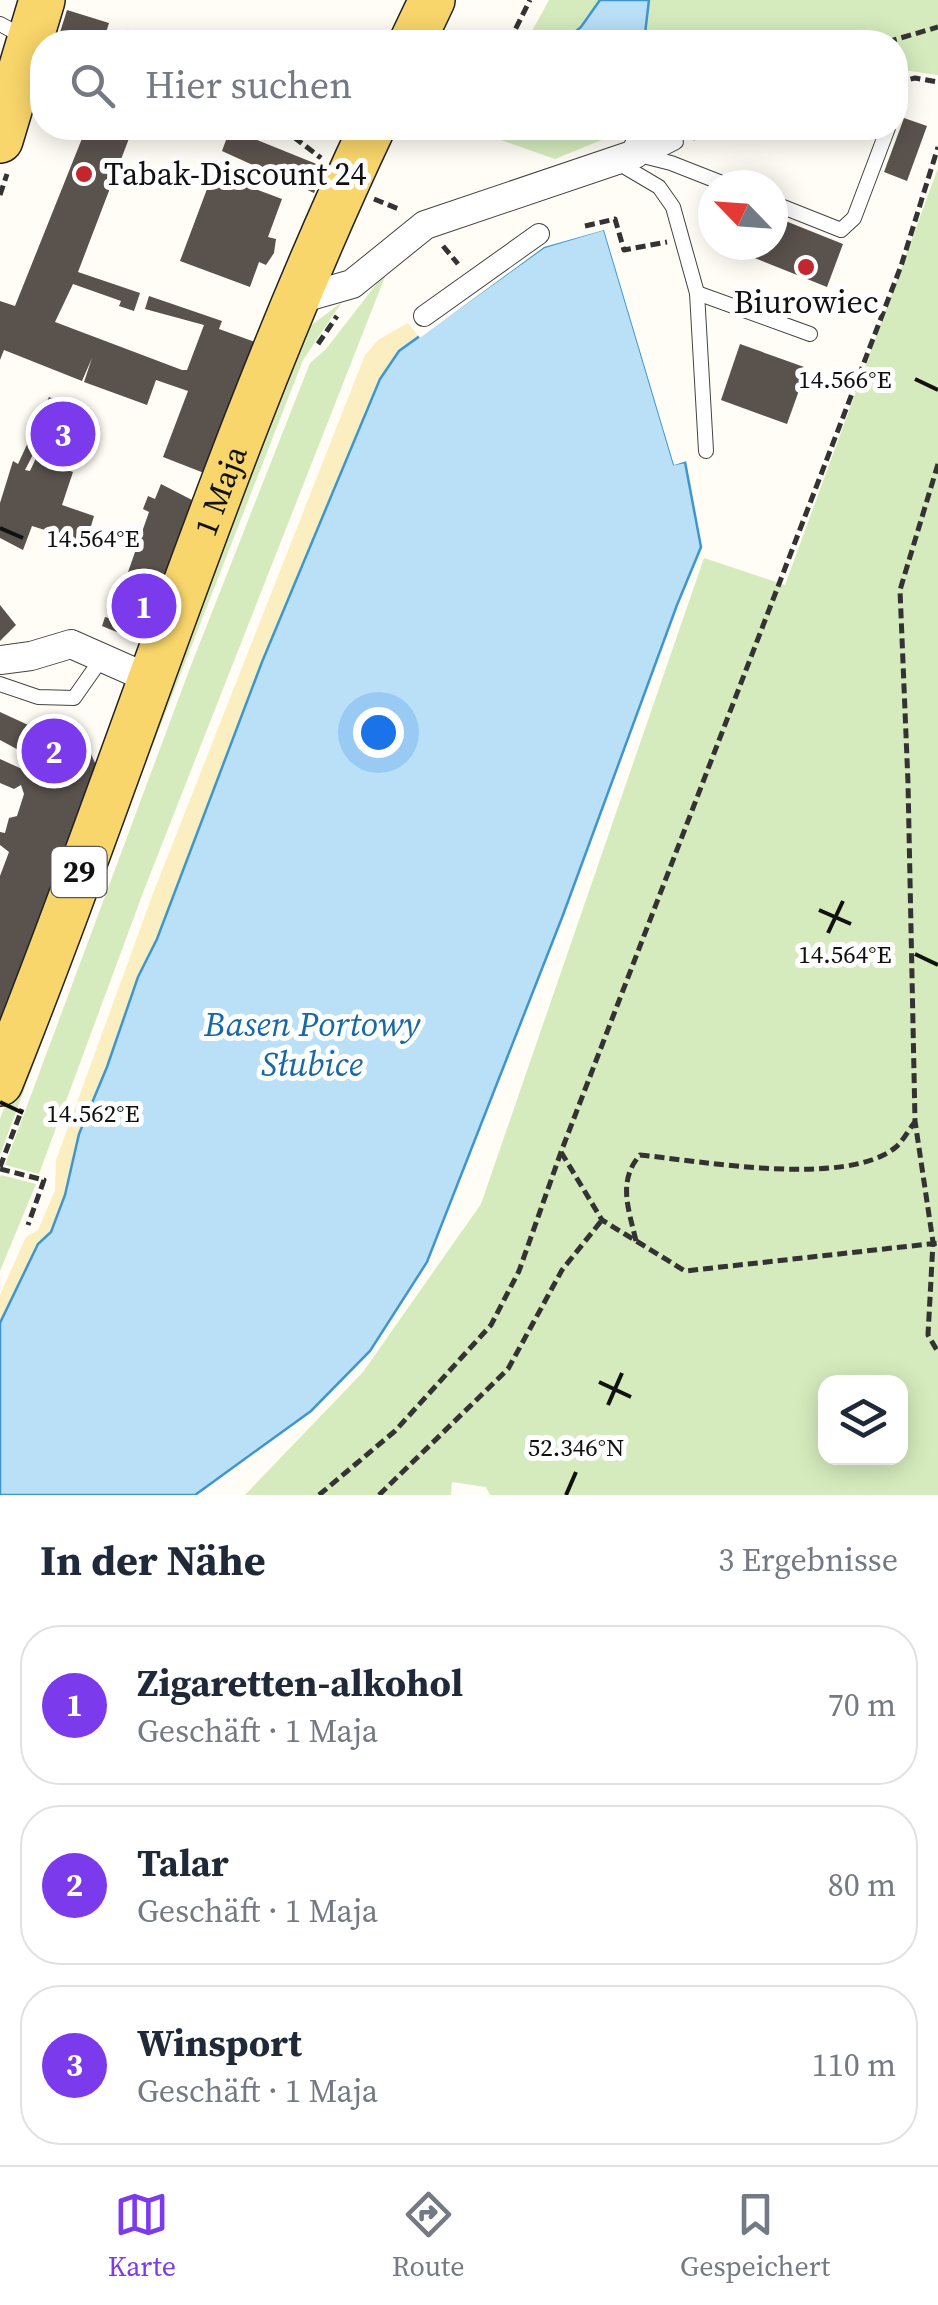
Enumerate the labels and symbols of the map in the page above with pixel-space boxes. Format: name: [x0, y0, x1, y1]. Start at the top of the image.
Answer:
place label: Tabak-Discount 24: [104, 152, 367, 196]
marker: Tabak-Discount 24: [73, 163, 95, 185]
north arrow: [698, 170, 788, 260]
marker: Biurowiec: [795, 256, 817, 278]
place label: Biurowiec: [733, 280, 879, 324]
text: 14.566°E: [798, 362, 892, 396]
pin: 3: [30, 396, 96, 472]
street label: 1 Maja: [183, 439, 258, 542]
text: 14.564°E: [46, 521, 140, 555]
pin: 1: [112, 568, 176, 644]
your location: [353, 707, 404, 758]
pin: 2: [22, 714, 86, 788]
road number: 29: [52, 847, 106, 897]
text: 14.564°E: [798, 937, 892, 971]
water label: Basen Portowy Słubice: [203, 1000, 421, 1088]
text: 14.562°E: [46, 1096, 140, 1130]
text: 52.346°N: [528, 1430, 624, 1464]

